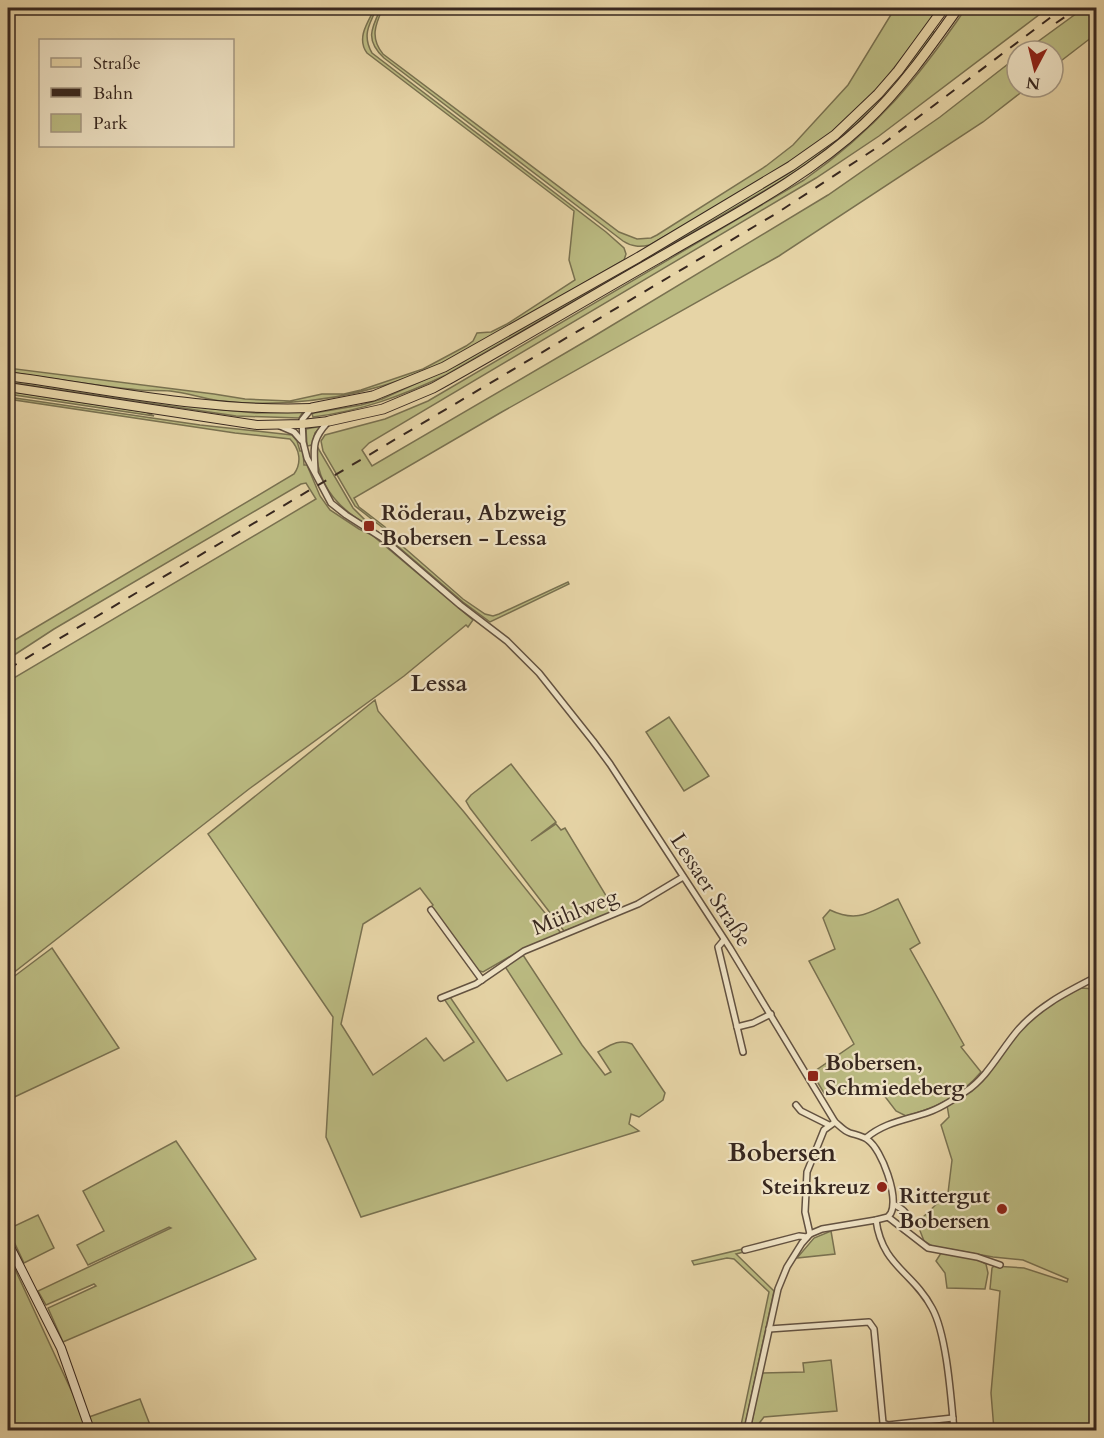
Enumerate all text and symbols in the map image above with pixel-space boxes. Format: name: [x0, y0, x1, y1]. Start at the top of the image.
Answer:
legend: [39, 39, 234, 147]
north arrow: [1005, 39, 1065, 99]
text: Straße: [93, 51, 141, 76]
text: N: [1025, 71, 1042, 95]
text: Bahn: [93, 81, 134, 106]
text: Park: [93, 111, 128, 136]
place label: Röderau, Abzweig Bobersen - Lessa: [381, 498, 567, 553]
marker: Röderau, Abzweig Bobersen - Lessa: [362, 519, 376, 533]
district label: Lessa: [411, 667, 467, 700]
street label: Lessaer Straße: [663, 827, 759, 953]
street label: Mühlweg: [527, 881, 623, 943]
place label: Bobersen, Schmiedeberg: [825, 1048, 965, 1103]
marker: Bobersen, Schmiedeberg: [806, 1069, 820, 1083]
district label: Bobersen: [728, 1135, 836, 1170]
place label: Steinkreuz: [762, 1172, 870, 1202]
marker: Steinkreuz: [875, 1180, 889, 1194]
place label: Rittergut Bobersen: [898, 1181, 990, 1236]
marker: Rittergut Bobersen: [995, 1202, 1009, 1216]

